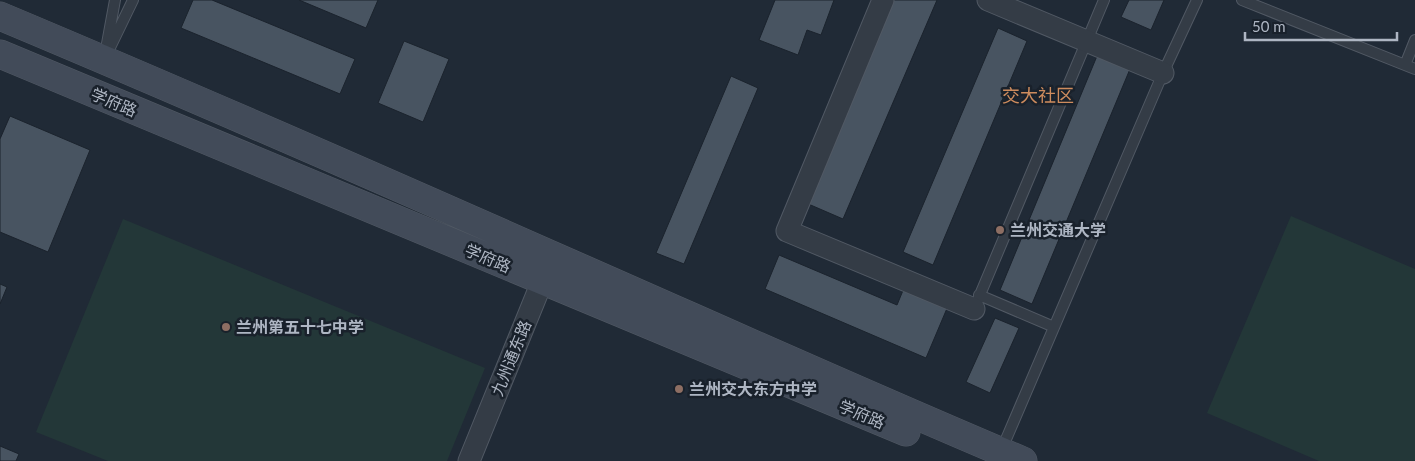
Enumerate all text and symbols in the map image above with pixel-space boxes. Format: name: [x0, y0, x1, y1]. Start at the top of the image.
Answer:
scale bar: [1245, 10, 1398, 42]
text: 50 m: [1252, 17, 1286, 35]
street label: 学府路: [88, 83, 140, 120]
district label: 交大社区: [1002, 84, 1074, 106]
place label: 兰州交通大学: [1010, 220, 1106, 239]
marker: 兰州交通大学: [994, 224, 1006, 236]
street label: 学府路: [462, 239, 514, 276]
place label: 兰州第五十七中学: [236, 317, 364, 336]
street label: 九州通东路: [487, 317, 534, 398]
marker: 兰州第五十七中学: [220, 321, 232, 333]
place label: 兰州交大东方中学: [689, 379, 817, 398]
marker: 兰州交大东方中学: [673, 383, 685, 395]
street label: 学府路: [836, 395, 888, 432]

